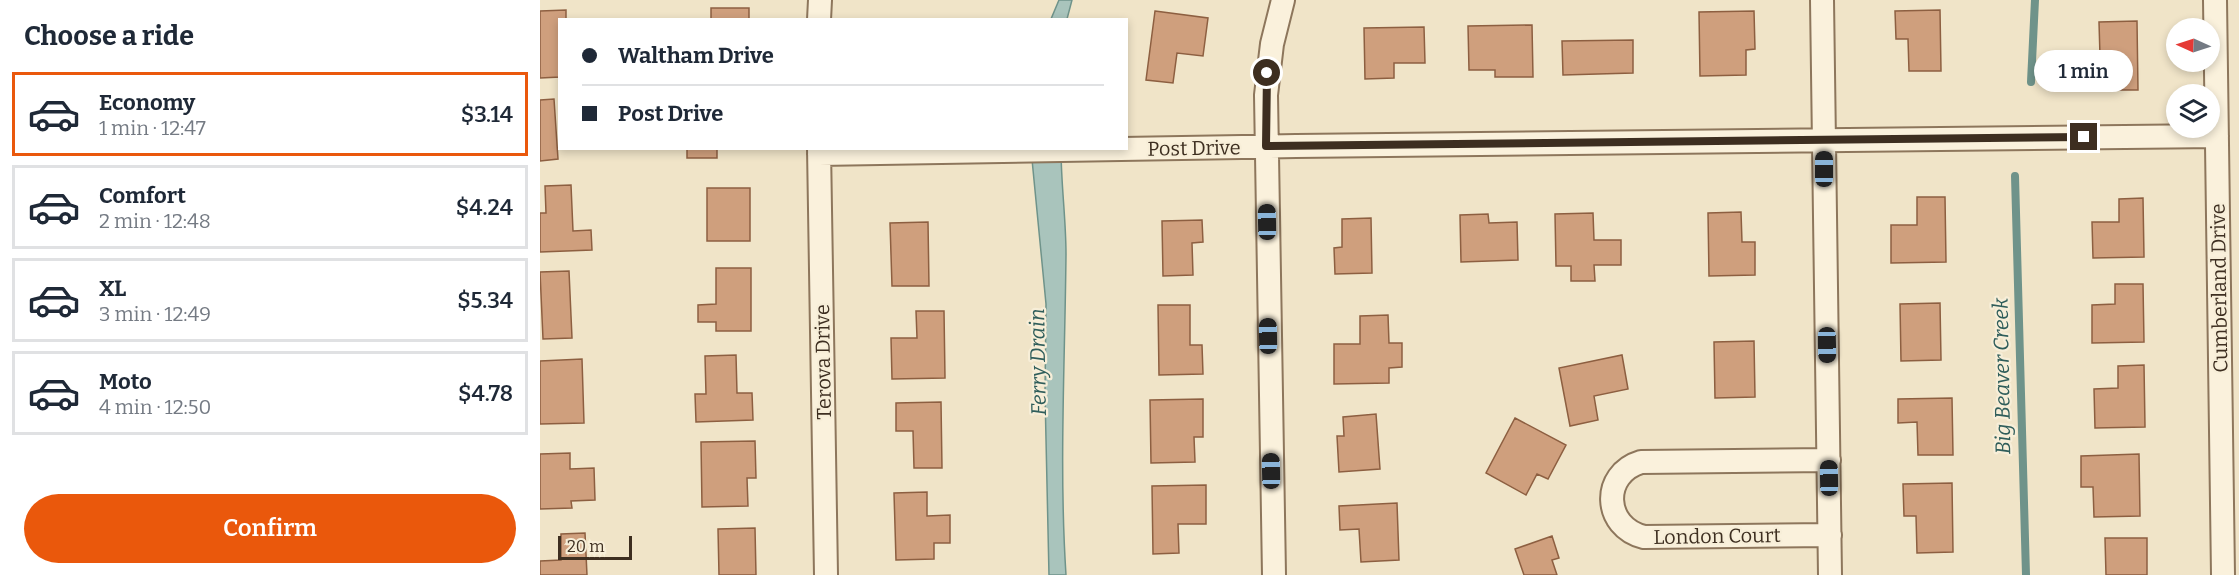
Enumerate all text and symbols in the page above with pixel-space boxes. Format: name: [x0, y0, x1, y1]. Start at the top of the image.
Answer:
north arrow: [2166, 18, 2220, 72]
map controls: [2166, 18, 2220, 138]
text: Choose a ride: [24, 20, 194, 52]
text: Waltham Drive: [618, 42, 774, 69]
callout: 1 min: [2034, 50, 2134, 92]
route start: [1253, 59, 1280, 86]
text: 1 min: [2058, 59, 2109, 83]
button: layers: [2166, 84, 2220, 138]
icon: car: [27, 87, 81, 141]
text: Economy: [99, 89, 195, 116]
text: Post Drive: [618, 100, 723, 127]
text: $3.14: [461, 101, 513, 128]
text: 1 min · 12:47: [99, 116, 206, 140]
route end: [2070, 123, 2097, 150]
street label: Post Drive: [1147, 135, 1241, 161]
car: [1815, 151, 1833, 187]
icon: car: [27, 180, 81, 234]
text: Comfort: [99, 182, 186, 209]
text: $4.24: [456, 194, 513, 221]
street label: Cumberland Drive: [2206, 203, 2232, 373]
car: [1258, 204, 1276, 240]
text: 2 min · 12:48: [99, 209, 211, 233]
icon: car: [27, 273, 81, 327]
text: XL: [99, 275, 126, 302]
text: $5.34: [457, 287, 513, 314]
water label: Big Beaver Creek: [1988, 297, 2016, 455]
text: 3 min · 12:49: [99, 302, 211, 326]
street label: Terova Drive: [810, 304, 836, 420]
water label: Ferry Drain: [1024, 308, 1052, 416]
car: [1259, 318, 1277, 354]
car: [1818, 327, 1836, 363]
icon: car: [27, 366, 81, 420]
text: Moto: [99, 368, 152, 395]
text: $4.78: [458, 380, 513, 407]
text: 4 min · 12:50: [99, 395, 211, 419]
car: [1262, 453, 1280, 489]
car: [1820, 460, 1838, 496]
button: Confirm: [24, 494, 516, 563]
street label: London Court: [1653, 523, 1781, 549]
scale bar: [558, 533, 632, 560]
text: 20 m: [567, 537, 604, 556]

